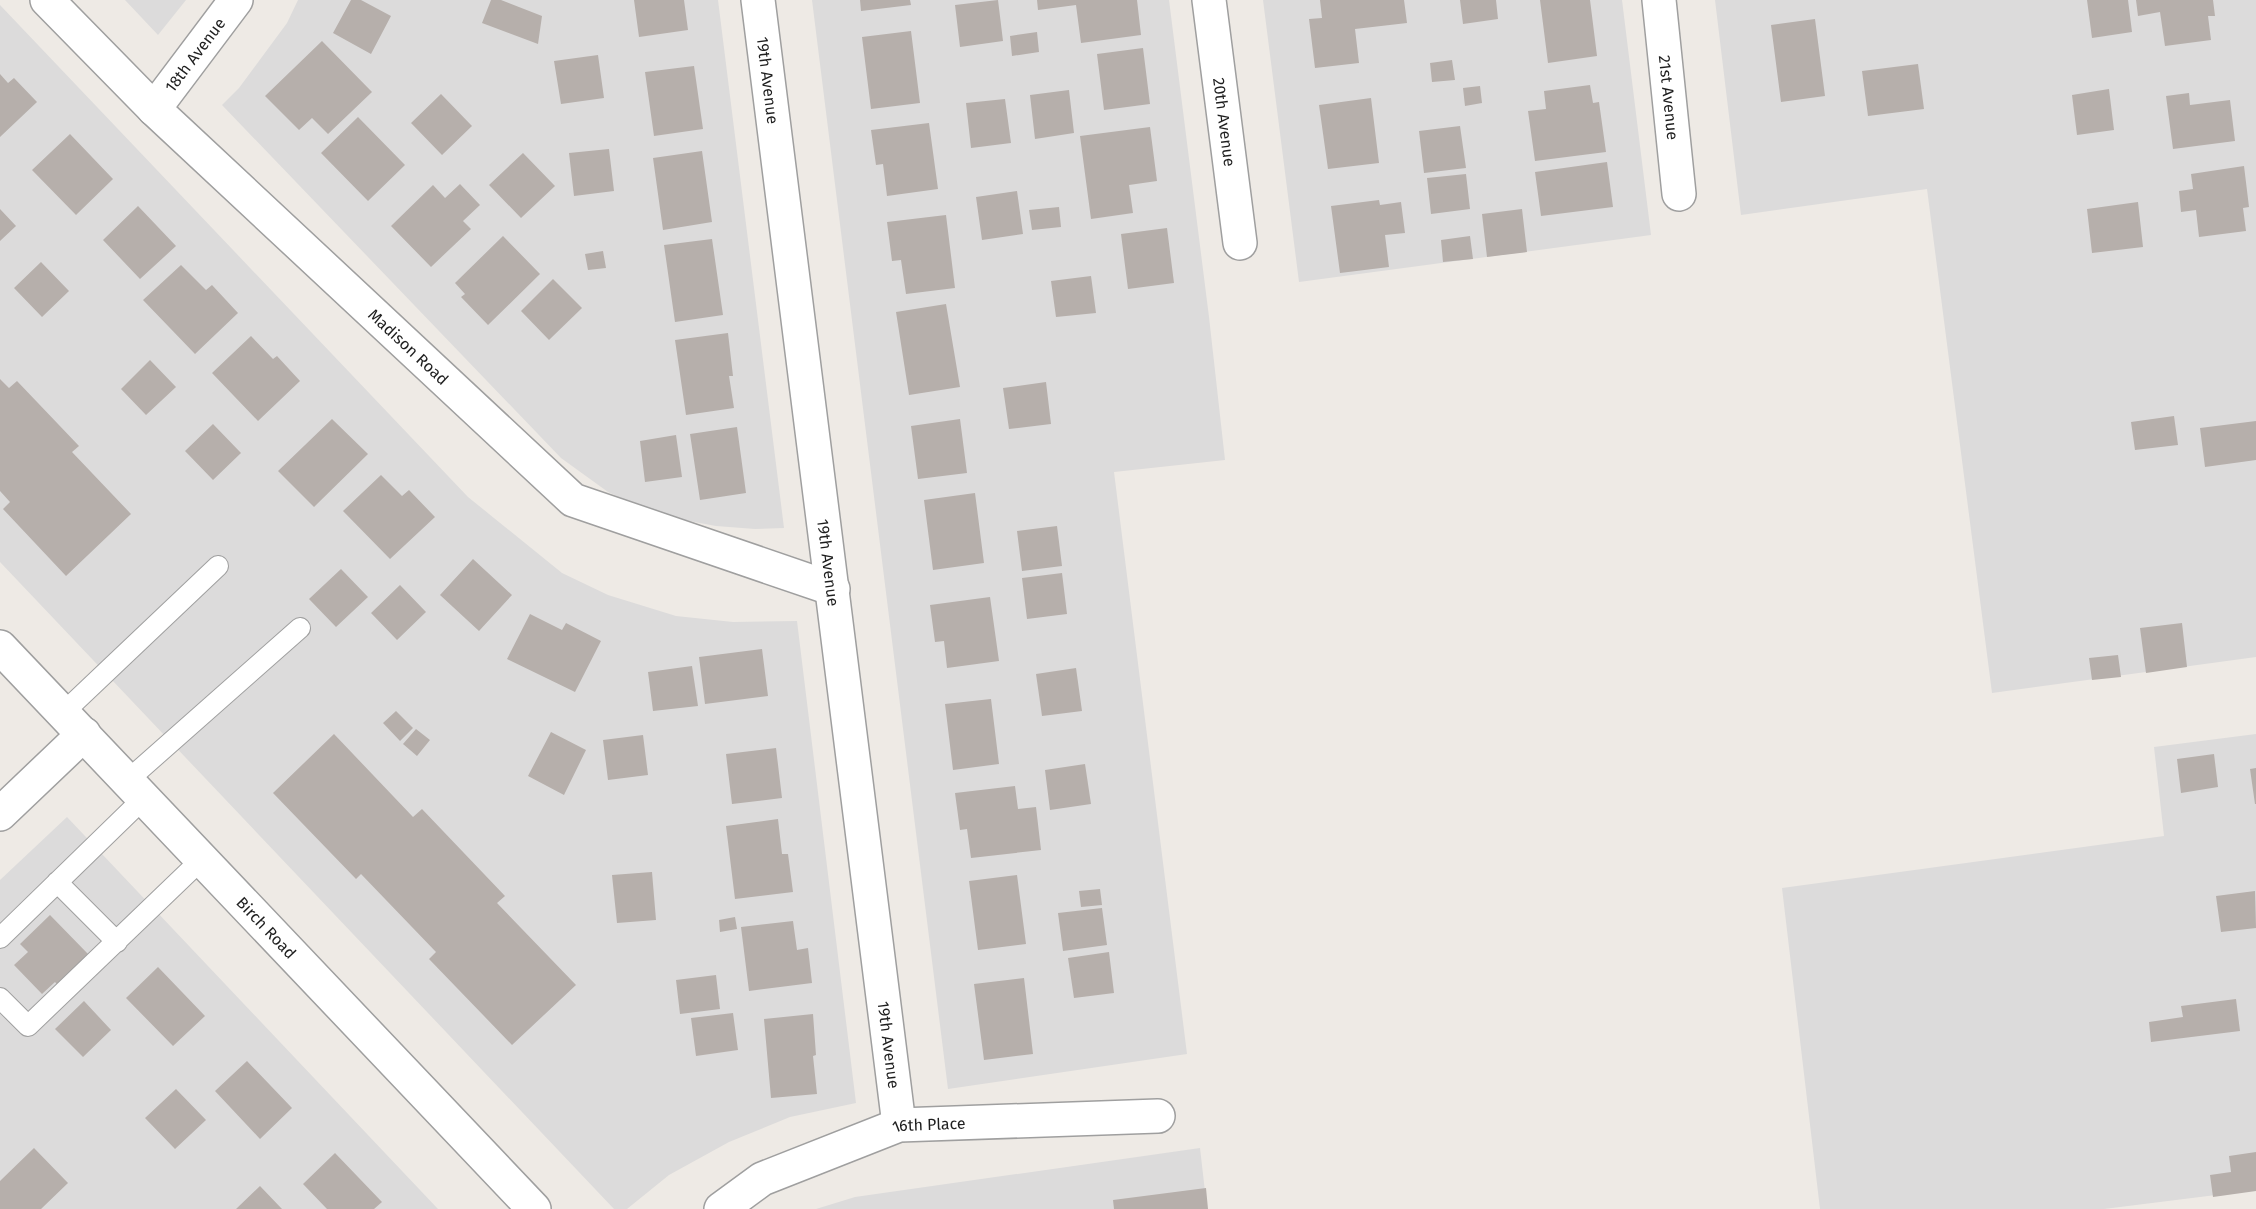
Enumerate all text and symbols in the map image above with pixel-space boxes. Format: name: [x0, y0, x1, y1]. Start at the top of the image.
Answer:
street label: 18th Avenue: [161, 14, 229, 96]
street label: 19th Avenue: [753, 36, 782, 125]
street label: 21st Avenue: [1655, 54, 1682, 141]
street label: 20th Avenue: [1209, 77, 1239, 168]
street label: Madison Road: [364, 305, 452, 389]
street label: 19th Avenue: [813, 518, 843, 607]
street label: Birch Road: [232, 893, 300, 963]
street label: 19th Avenue: [874, 1000, 903, 1090]
street label: 16th Place: [889, 1114, 966, 1137]

